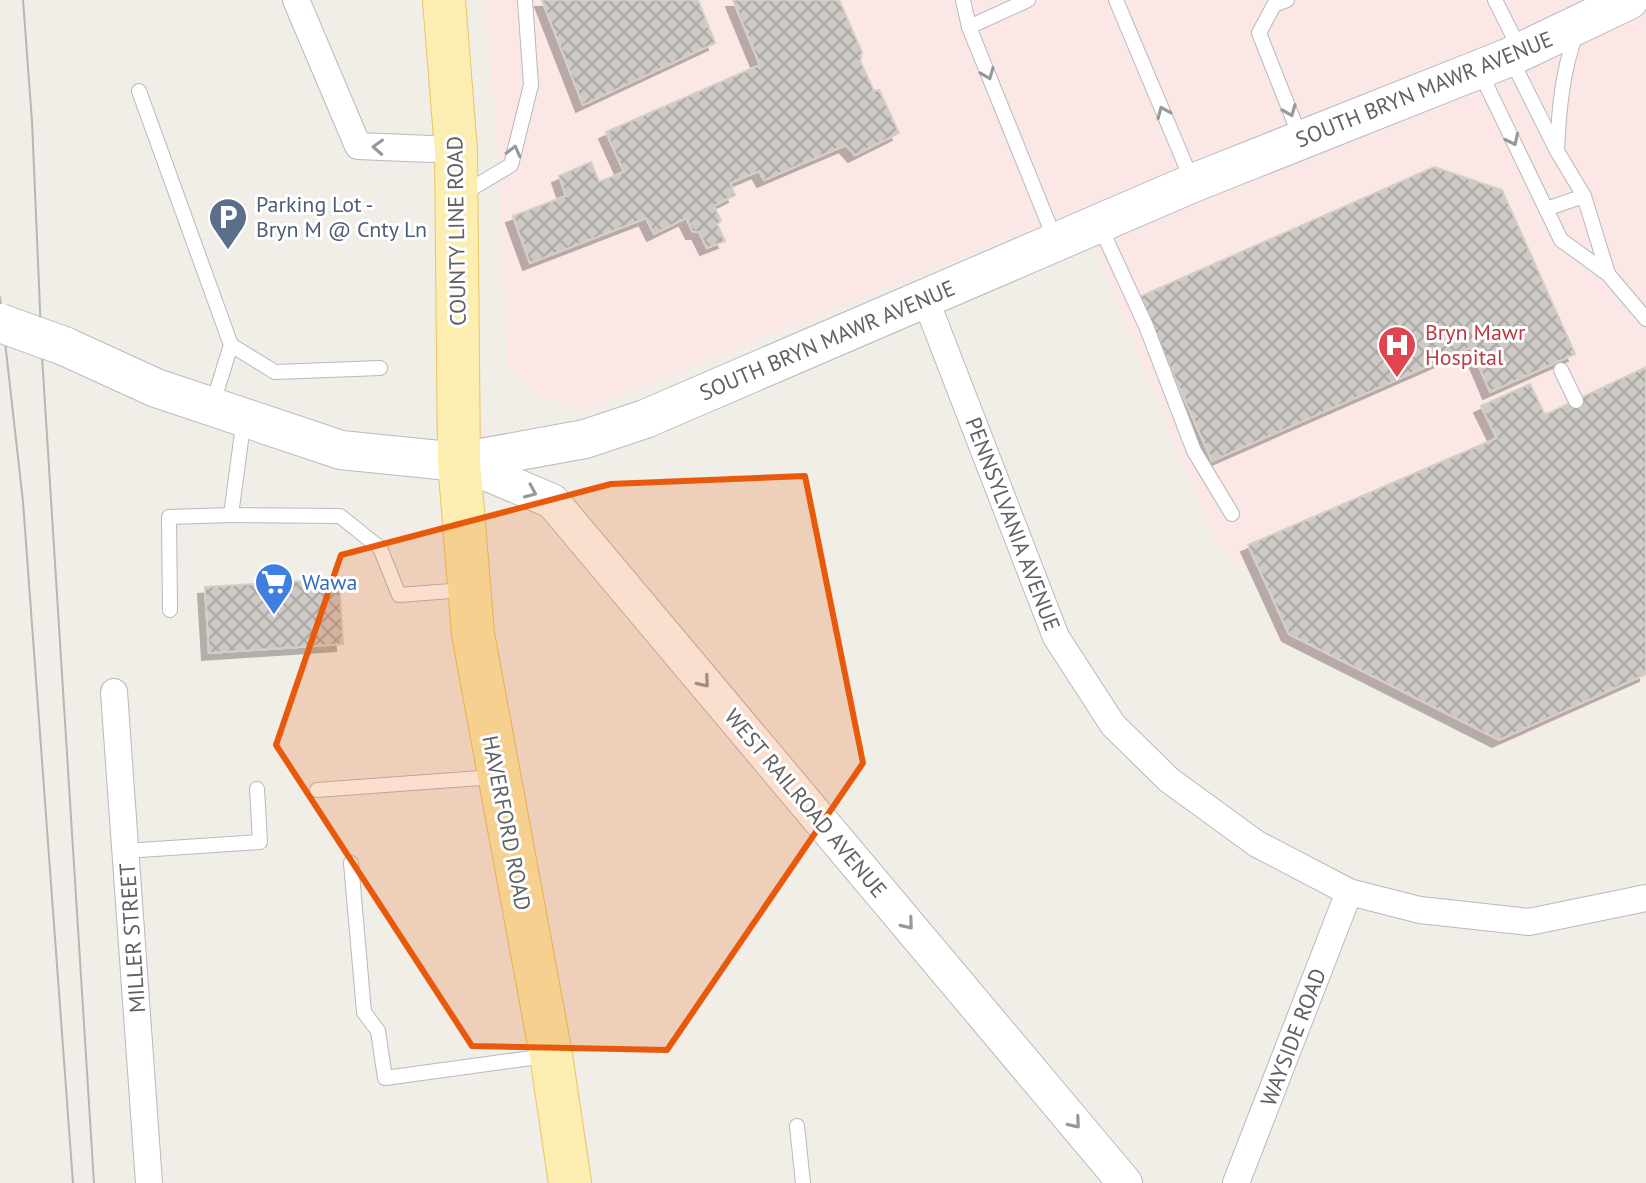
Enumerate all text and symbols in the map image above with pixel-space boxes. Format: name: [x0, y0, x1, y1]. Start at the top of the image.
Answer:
street label: SOUTH BRYN MAWR AVENUE: [1291, 25, 1557, 153]
one-way arrow: [978, 66, 994, 80]
one-way arrow: [1280, 103, 1297, 117]
one-way arrow: [1156, 105, 1172, 120]
one-way arrow: [1503, 132, 1519, 146]
street label: COUNTY LINE ROAD: [440, 136, 472, 326]
one-way arrow: [371, 139, 384, 156]
one-way arrow: [505, 144, 522, 158]
place label: Parking Lot - Bryn M @ Cnty Ln: [256, 190, 427, 243]
parking icon: Parking Lot - Bryn M @ Cnty Ln: [207, 196, 249, 251]
street label: SOUTH BRYN MAWR AVENUE: [695, 273, 959, 407]
place label: Bryn Mawr Hospital: [1425, 318, 1526, 371]
hospital icon: Bryn Mawr Hospital: [1376, 324, 1418, 379]
street label: PENNSYLVANIA AVENUE: [959, 413, 1067, 635]
one-way arrow: [523, 483, 537, 499]
supermarket icon: Wawa: [253, 561, 295, 616]
place label: Wawa: [302, 568, 357, 596]
one-way arrow: [694, 673, 709, 688]
street label: WEST RAILROAD AVENUE: [719, 703, 893, 903]
street label: HAVERFORD ROAD: [476, 733, 538, 913]
street label: MILLER STREET: [113, 862, 151, 1014]
one-way arrow: [898, 915, 913, 930]
street label: WAYSIDE ROAD: [1254, 964, 1332, 1110]
one-way arrow: [1065, 1114, 1080, 1129]

